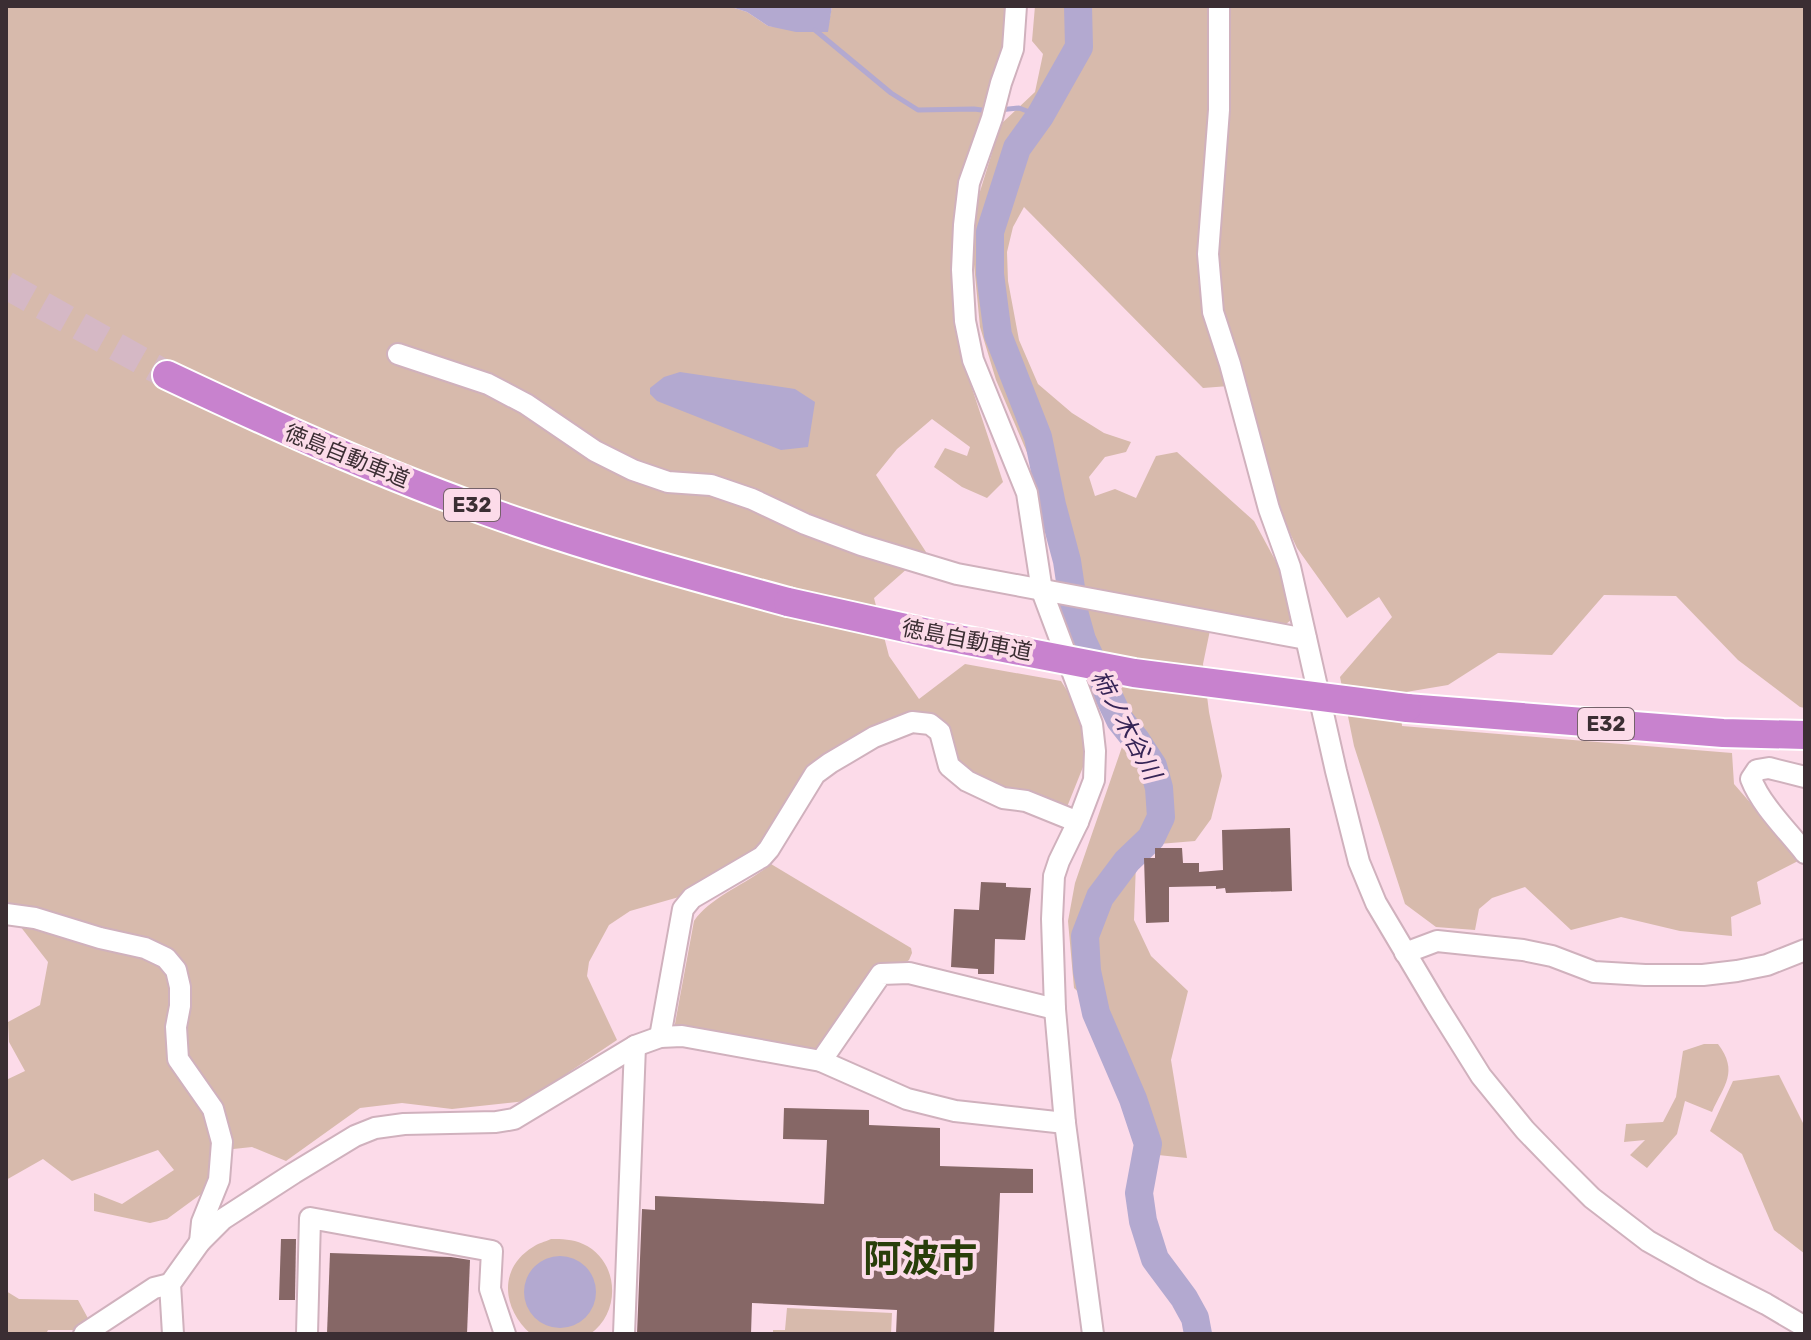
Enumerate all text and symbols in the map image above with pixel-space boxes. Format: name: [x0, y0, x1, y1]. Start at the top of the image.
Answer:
street label: 徳島自動車道: [281, 419, 413, 493]
road number: E32: [444, 489, 500, 521]
street label: 徳島自動車道: [900, 614, 1034, 666]
water label: 柿ノ木谷川: [1085, 665, 1168, 787]
road number: E32: [1578, 708, 1634, 740]
district label: 阿波市: [863, 1236, 977, 1282]

